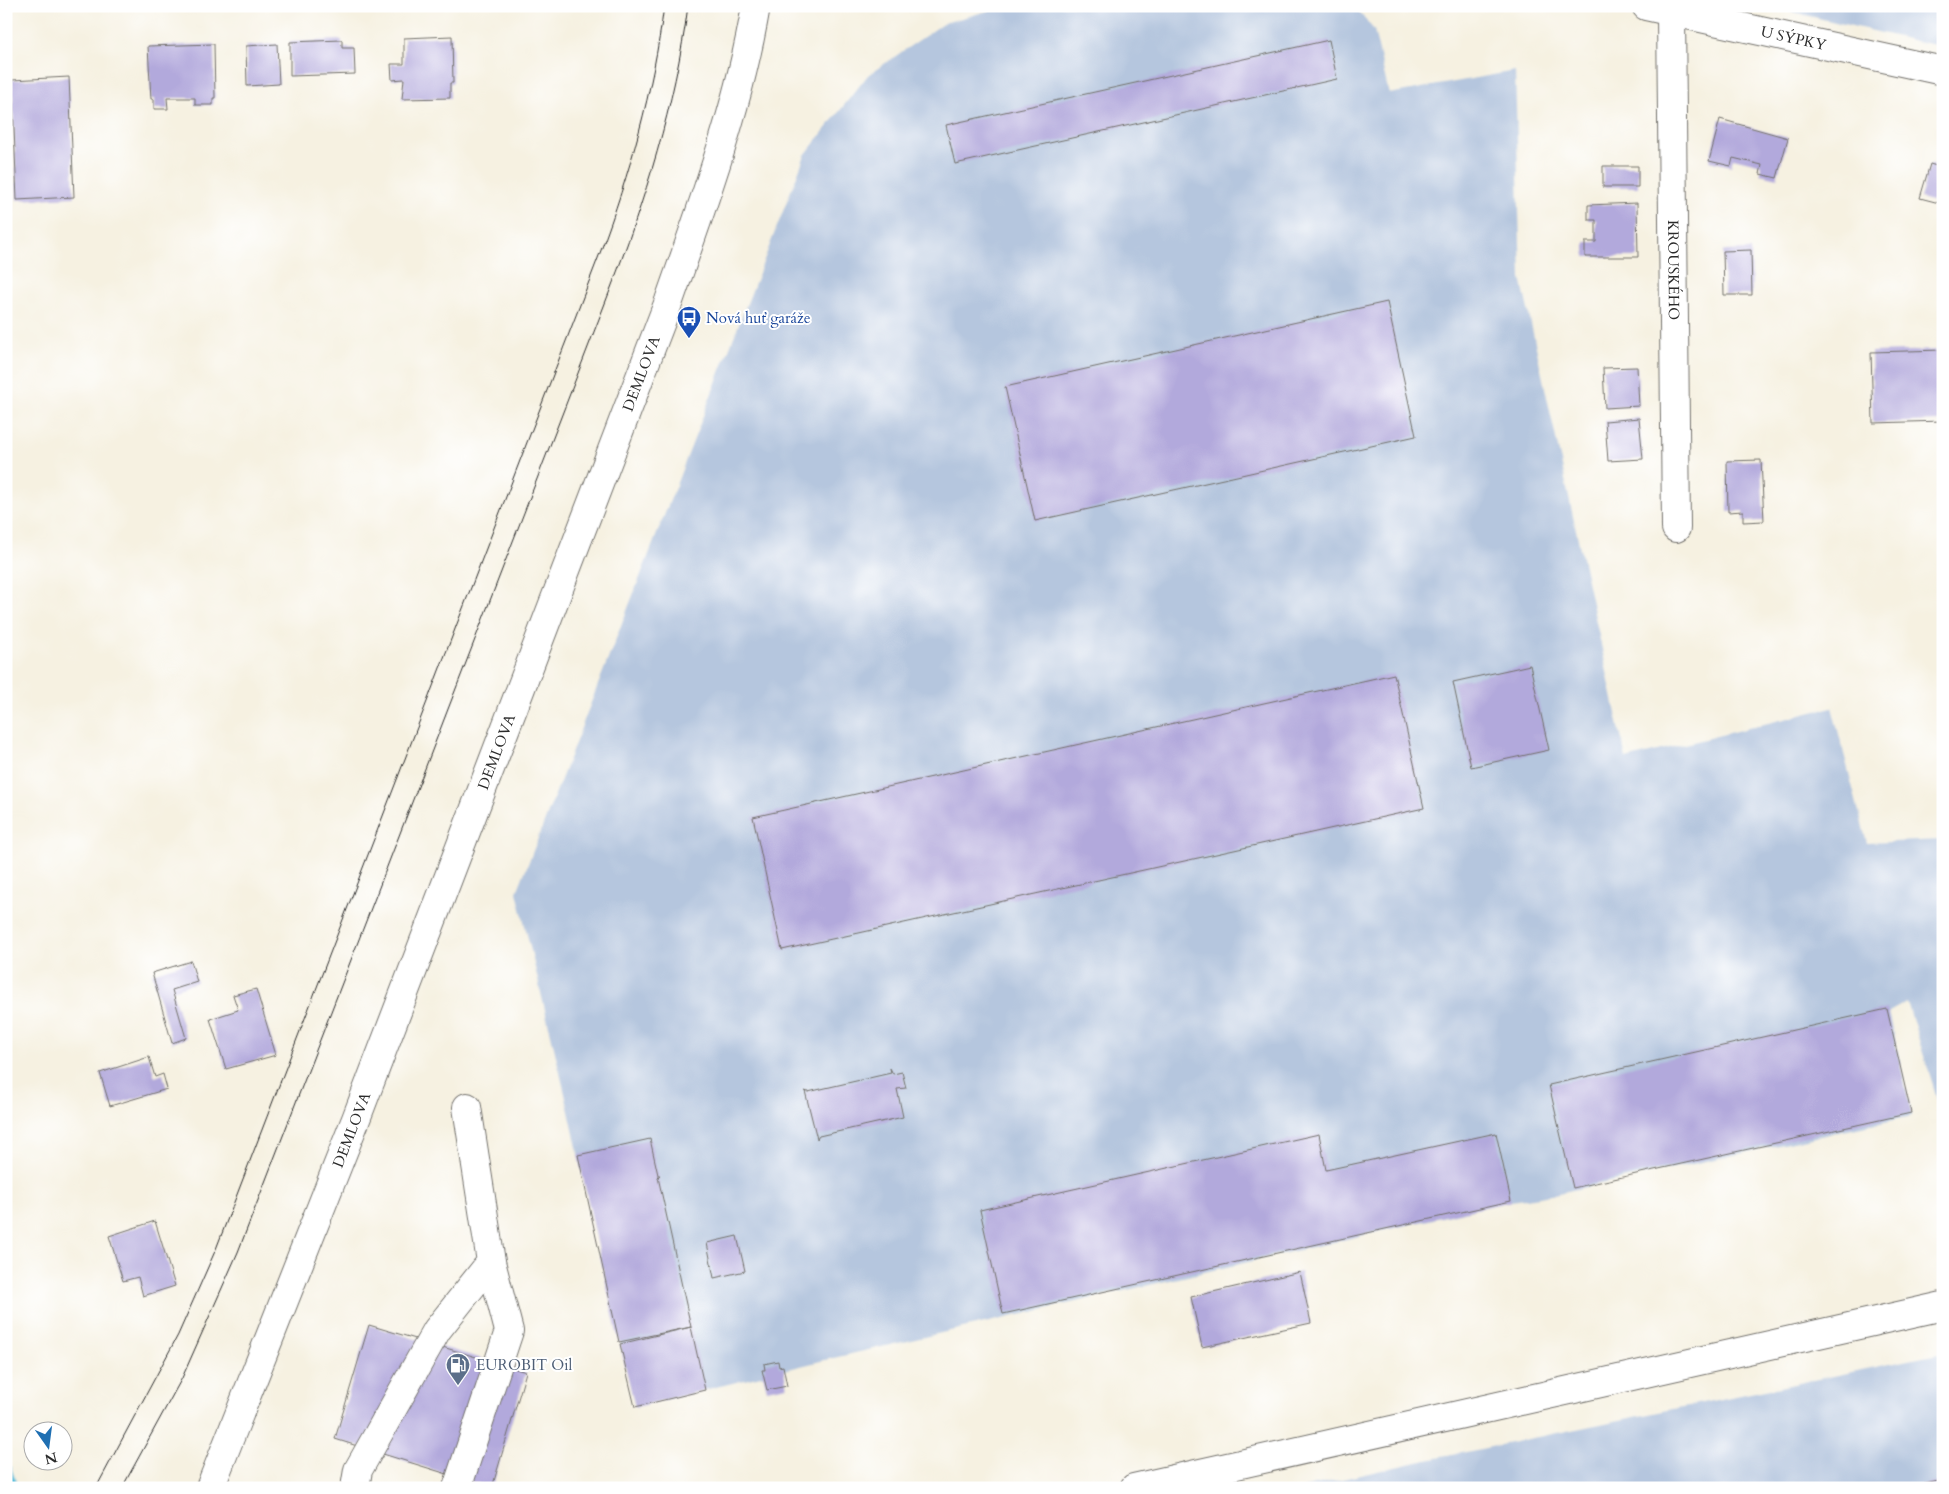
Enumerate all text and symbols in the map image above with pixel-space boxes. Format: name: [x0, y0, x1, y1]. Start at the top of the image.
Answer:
street label: U SÝPKY: [1759, 21, 1829, 55]
street label: KROUSKÉHO: [1663, 220, 1684, 320]
bus stop icon: Nová huť garáže: [676, 305, 702, 339]
place label: Nová huť garáže: [706, 308, 811, 328]
street label: DEMLOVA: [618, 333, 665, 414]
street label: DEMLOVA: [473, 711, 520, 792]
street label: DEMLOVA: [328, 1089, 375, 1171]
fuel station icon: EUROBIT Oil: [445, 1352, 471, 1386]
place label: EUROBIT Oil: [476, 1355, 572, 1375]
north arrow: [22, 1422, 72, 1472]
text: N: [43, 1447, 59, 1469]

